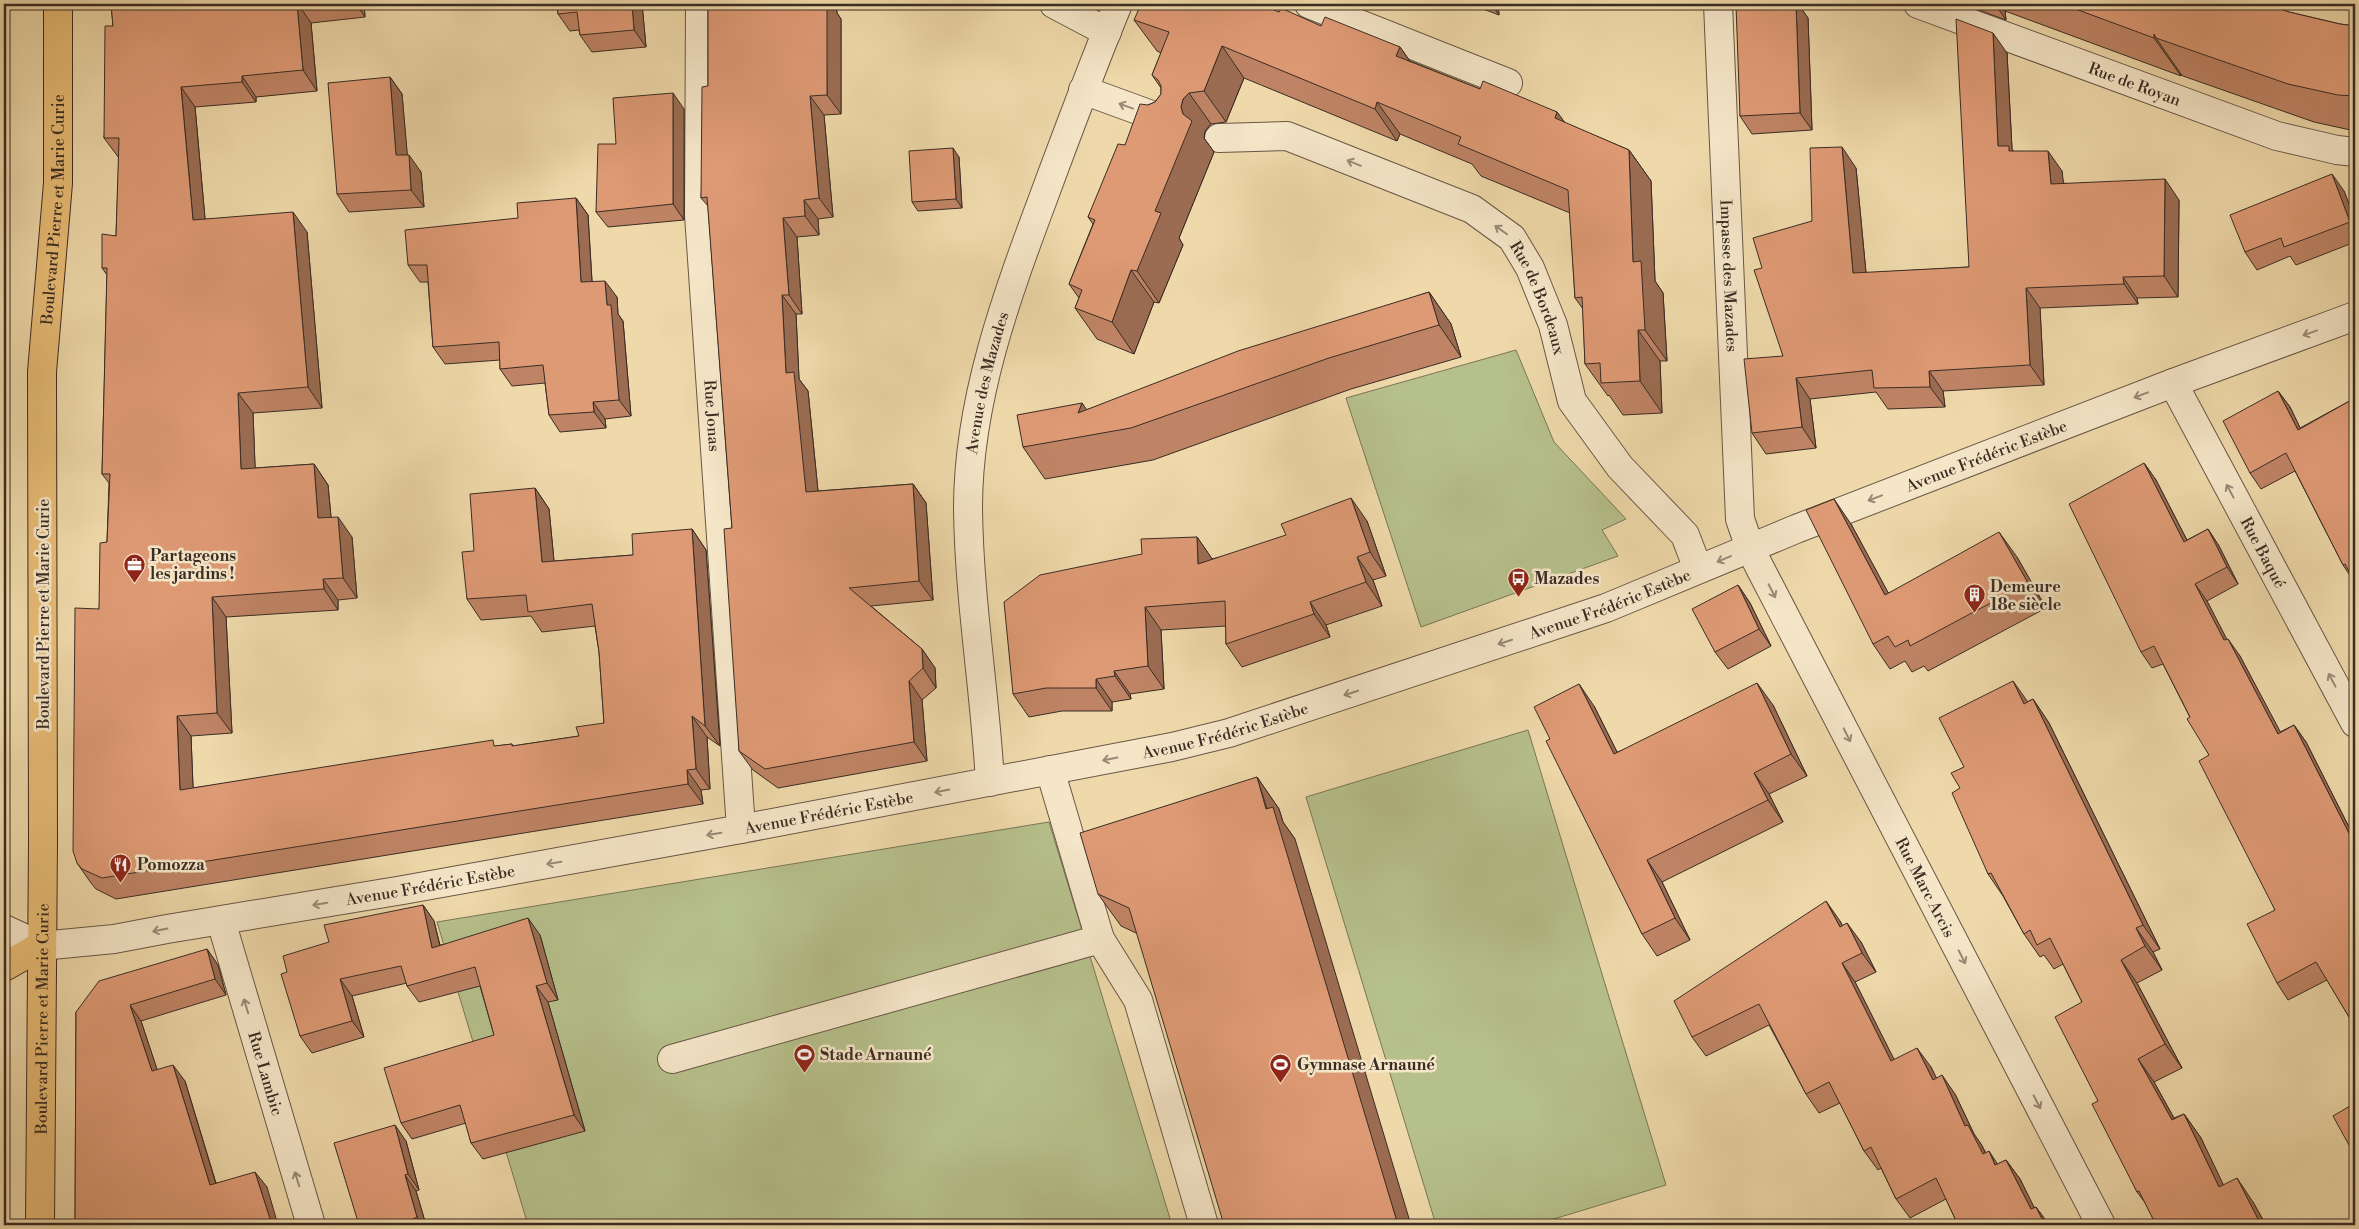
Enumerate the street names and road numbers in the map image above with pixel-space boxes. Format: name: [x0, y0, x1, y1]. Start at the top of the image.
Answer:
street label: Rue de Royan: [2085, 59, 2184, 111]
street label: Boulevard Pierre et Marie Curie: [37, 94, 69, 327]
street label: Impasse des Mazades: [1715, 199, 1742, 352]
street label: Rue de Bordeaux: [1505, 238, 1569, 358]
street label: Avenue des Mazades: [962, 309, 1014, 456]
street label: Rue Jonas: [699, 379, 724, 452]
street label: Avenue Frédéric Estèbe: [1902, 416, 2070, 497]
street label: Boulevard Pierre et Marie Curie: [34, 499, 54, 730]
street label: Rue Baqué: [2235, 514, 2290, 592]
street label: Avenue Frédéric Estèbe: [1525, 565, 1694, 644]
street label: Avenue Frédéric Estèbe: [1140, 698, 1311, 764]
street label: Avenue Frédéric Estèbe: [742, 787, 915, 839]
street label: Rue Marc Arcis: [1890, 834, 1959, 941]
street label: Avenue Frédéric Estèbe: [343, 861, 517, 910]
street label: Boulevard Pierre et Marie Curie: [32, 903, 54, 1136]
street label: Rue Lambic: [243, 1029, 287, 1118]

